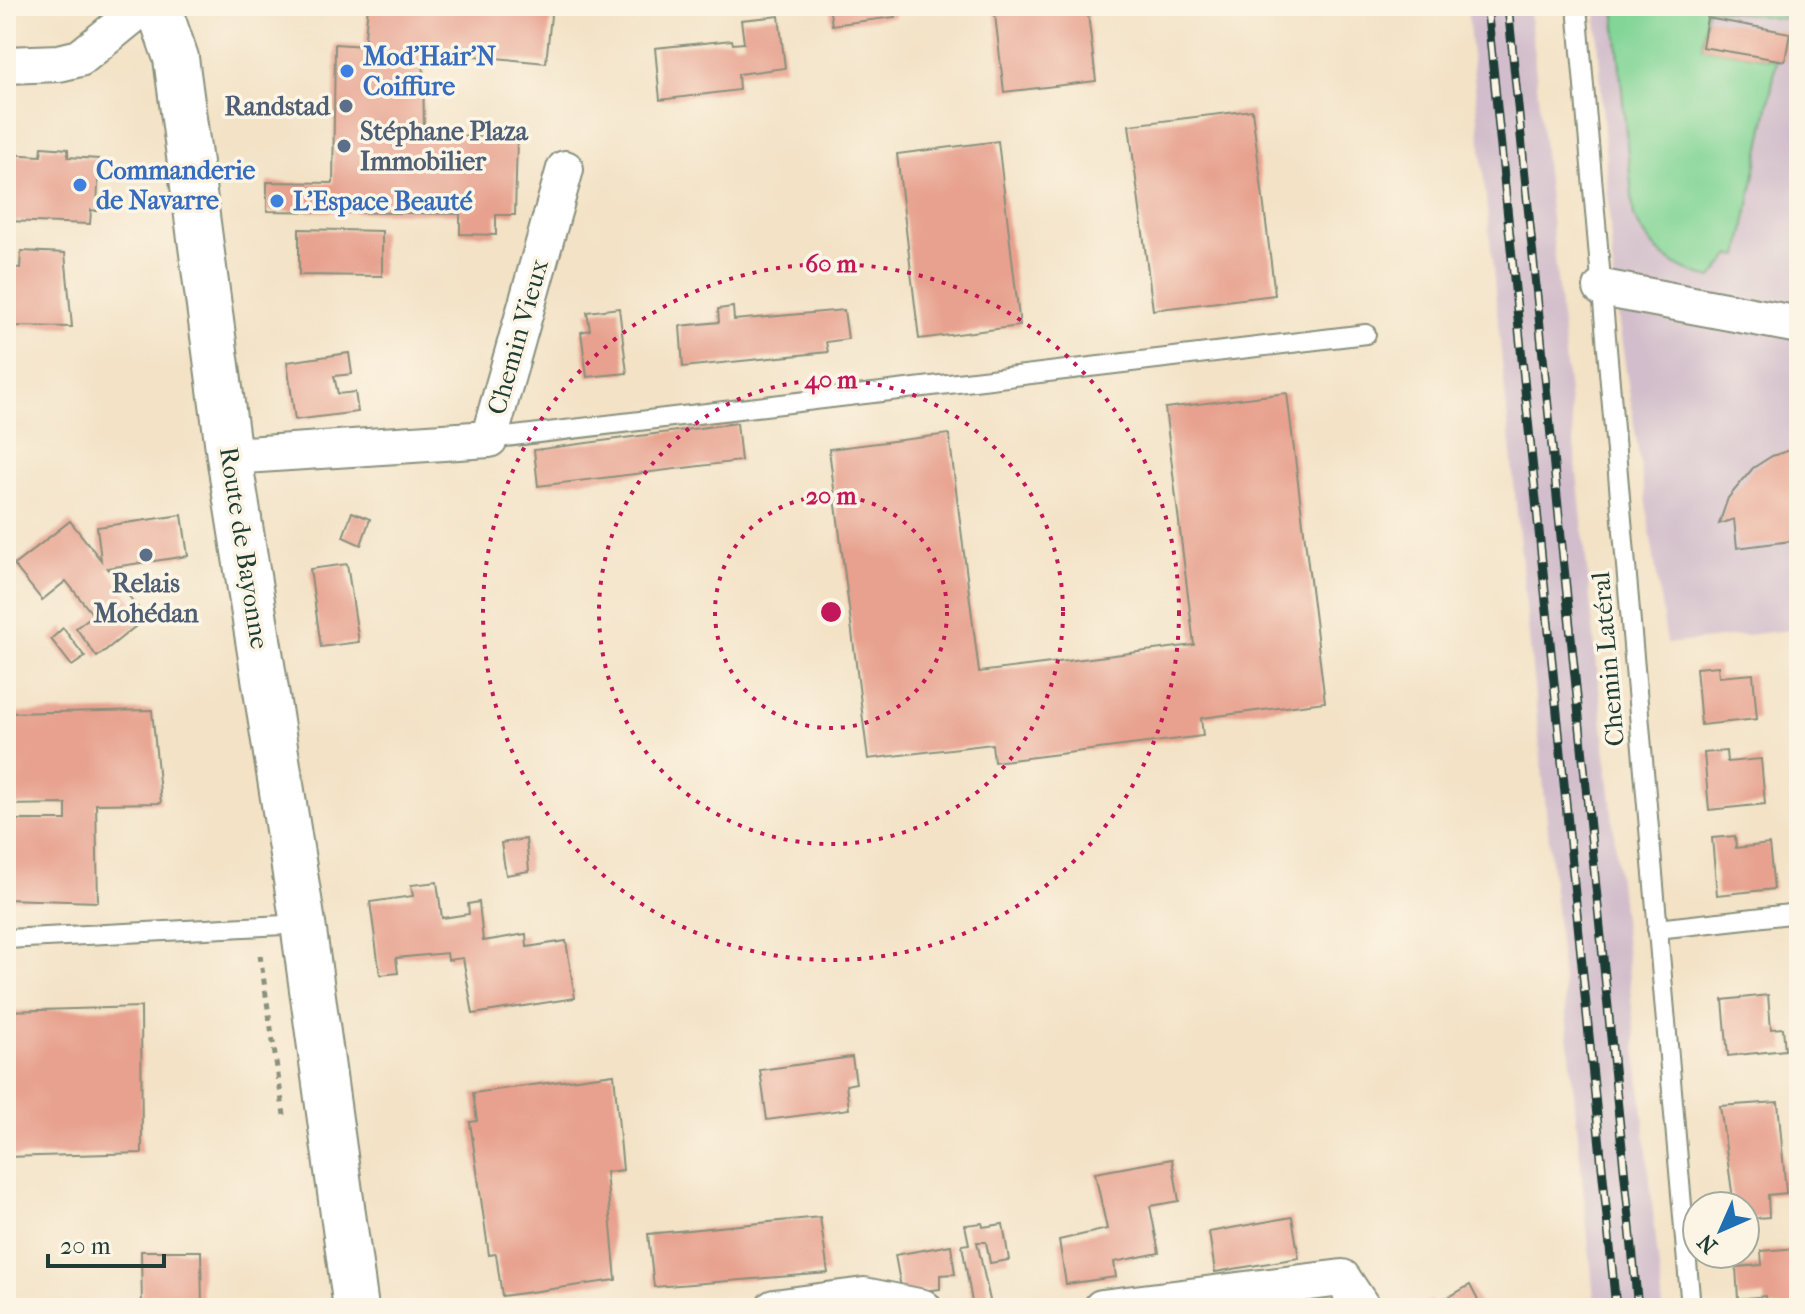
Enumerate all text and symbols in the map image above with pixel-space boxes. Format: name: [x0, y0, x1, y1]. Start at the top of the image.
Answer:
place label: Mod'Hair'N Coiffure: [363, 41, 496, 102]
marker: Mod'Hair'N Coiffure: [338, 62, 356, 80]
place label: Randstad: [225, 91, 331, 122]
marker: Randstad: [337, 97, 355, 115]
place label: Stéphane Plaza Immobilier: [360, 116, 529, 177]
marker: Stéphane Plaza Immobilier: [335, 137, 353, 155]
place label: Commanderie de Navarre: [96, 155, 255, 216]
marker: Commanderie de Navarre: [71, 176, 89, 194]
place label: L'Espace Beauté: [293, 186, 473, 217]
marker: L'Espace Beauté: [268, 192, 286, 210]
text: 60 m: [805, 250, 858, 278]
street label: Chemin Vieux: [481, 255, 555, 418]
text: 40 m: [804, 366, 858, 395]
street label: Route de Bayonne: [213, 445, 275, 651]
text: 20 m: [806, 482, 857, 510]
marker: Relais Mohédan: [137, 546, 155, 564]
place label: Relais Mohédan: [93, 568, 199, 629]
street label: Chemin Latéral: [1585, 570, 1631, 748]
centre of rings: [817, 598, 845, 626]
north arrow: [1681, 1190, 1761, 1270]
scale bar: [48, 1218, 164, 1268]
text: N: [1692, 1228, 1723, 1259]
text: 20 m: [60, 1232, 111, 1260]

